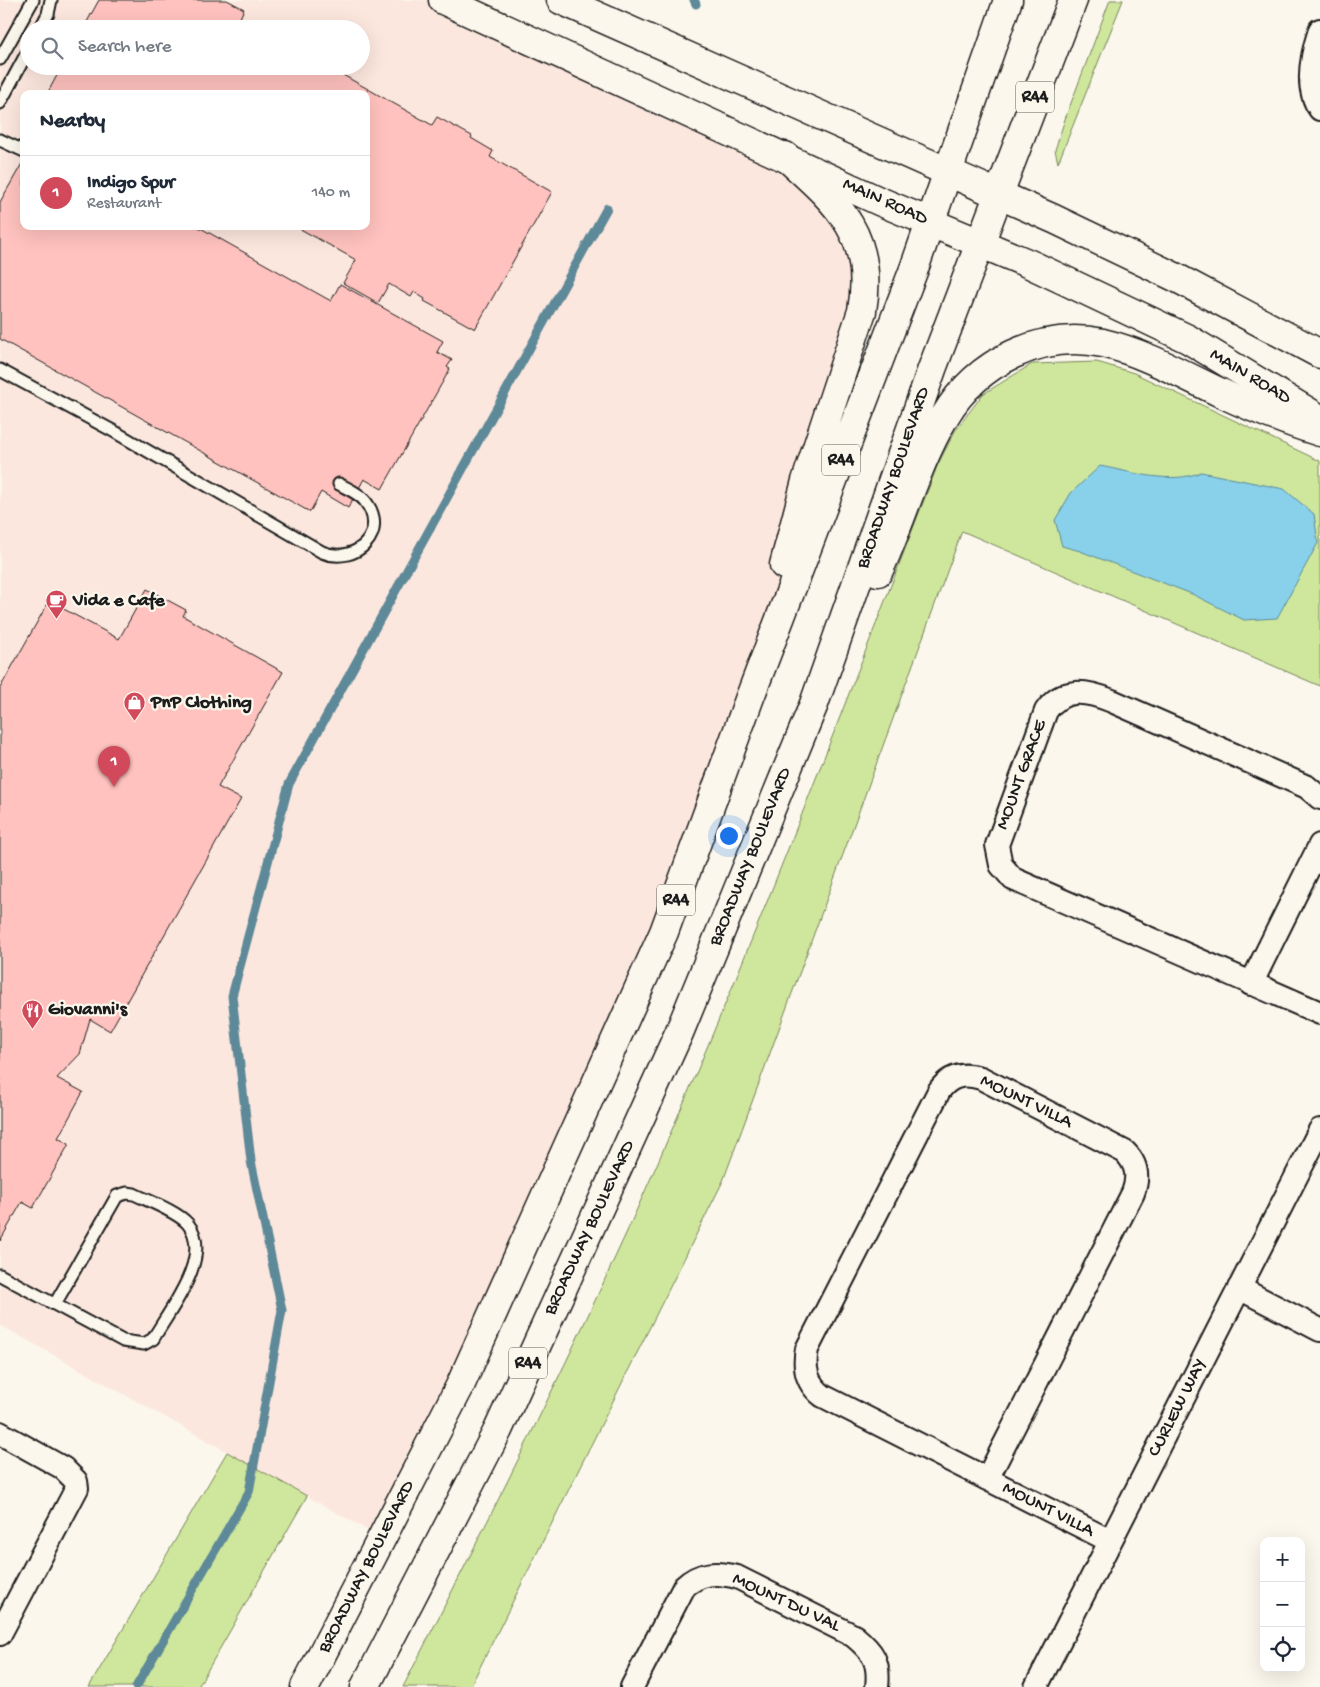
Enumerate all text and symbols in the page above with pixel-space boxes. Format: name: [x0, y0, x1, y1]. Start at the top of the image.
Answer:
search box: [20, 20, 370, 75]
icon: search: [38, 34, 66, 62]
text: Search here: [78, 36, 172, 59]
road number: R44: [1016, 81, 1054, 112]
text: Nearby: [40, 110, 105, 135]
text: Indigo Spur: [87, 172, 175, 195]
street label: MAIN ROAD: [839, 173, 932, 231]
text: 1: [53, 184, 59, 203]
text: 140 m: [312, 184, 350, 203]
text: Restaurant: [87, 195, 161, 214]
street label: MAIN ROAD: [1205, 344, 1295, 411]
street label: BROADWAY BOULEVARD: [852, 384, 936, 573]
road number: R44: [822, 444, 860, 476]
cafe icon: Vida e Cafe: [45, 589, 69, 620]
place label: Vida e Cafe: [72, 590, 166, 613]
shop icon: PnP Clothing: [123, 691, 147, 722]
place label: PnP Clothing: [150, 692, 252, 715]
street label: MOUNT GRACE: [992, 716, 1053, 833]
pin: 1: [98, 746, 130, 787]
street label: BROADWAY BOULEVARD: [704, 764, 798, 951]
your location: [716, 823, 742, 849]
road number: R44: [657, 884, 695, 916]
restaurant icon: Giovanni's: [20, 998, 44, 1029]
place label: Giovanni's: [48, 999, 128, 1022]
street label: MOUNT VILLA: [976, 1070, 1078, 1135]
street label: BROADWAY BOULEVARD: [539, 1136, 641, 1320]
road number: R44: [509, 1348, 547, 1379]
street label: CURLEW WAY: [1144, 1355, 1213, 1461]
street label: BROADWAY BOULEVARD: [313, 1476, 421, 1658]
street label: MOUNT VILLA: [998, 1477, 1099, 1544]
map controls: [1260, 1537, 1305, 1672]
button: +: [1260, 1537, 1305, 1582]
street label: MOUNT DU VAL: [728, 1568, 845, 1638]
button: −: [1260, 1582, 1305, 1627]
button: locate: [1260, 1627, 1305, 1672]

